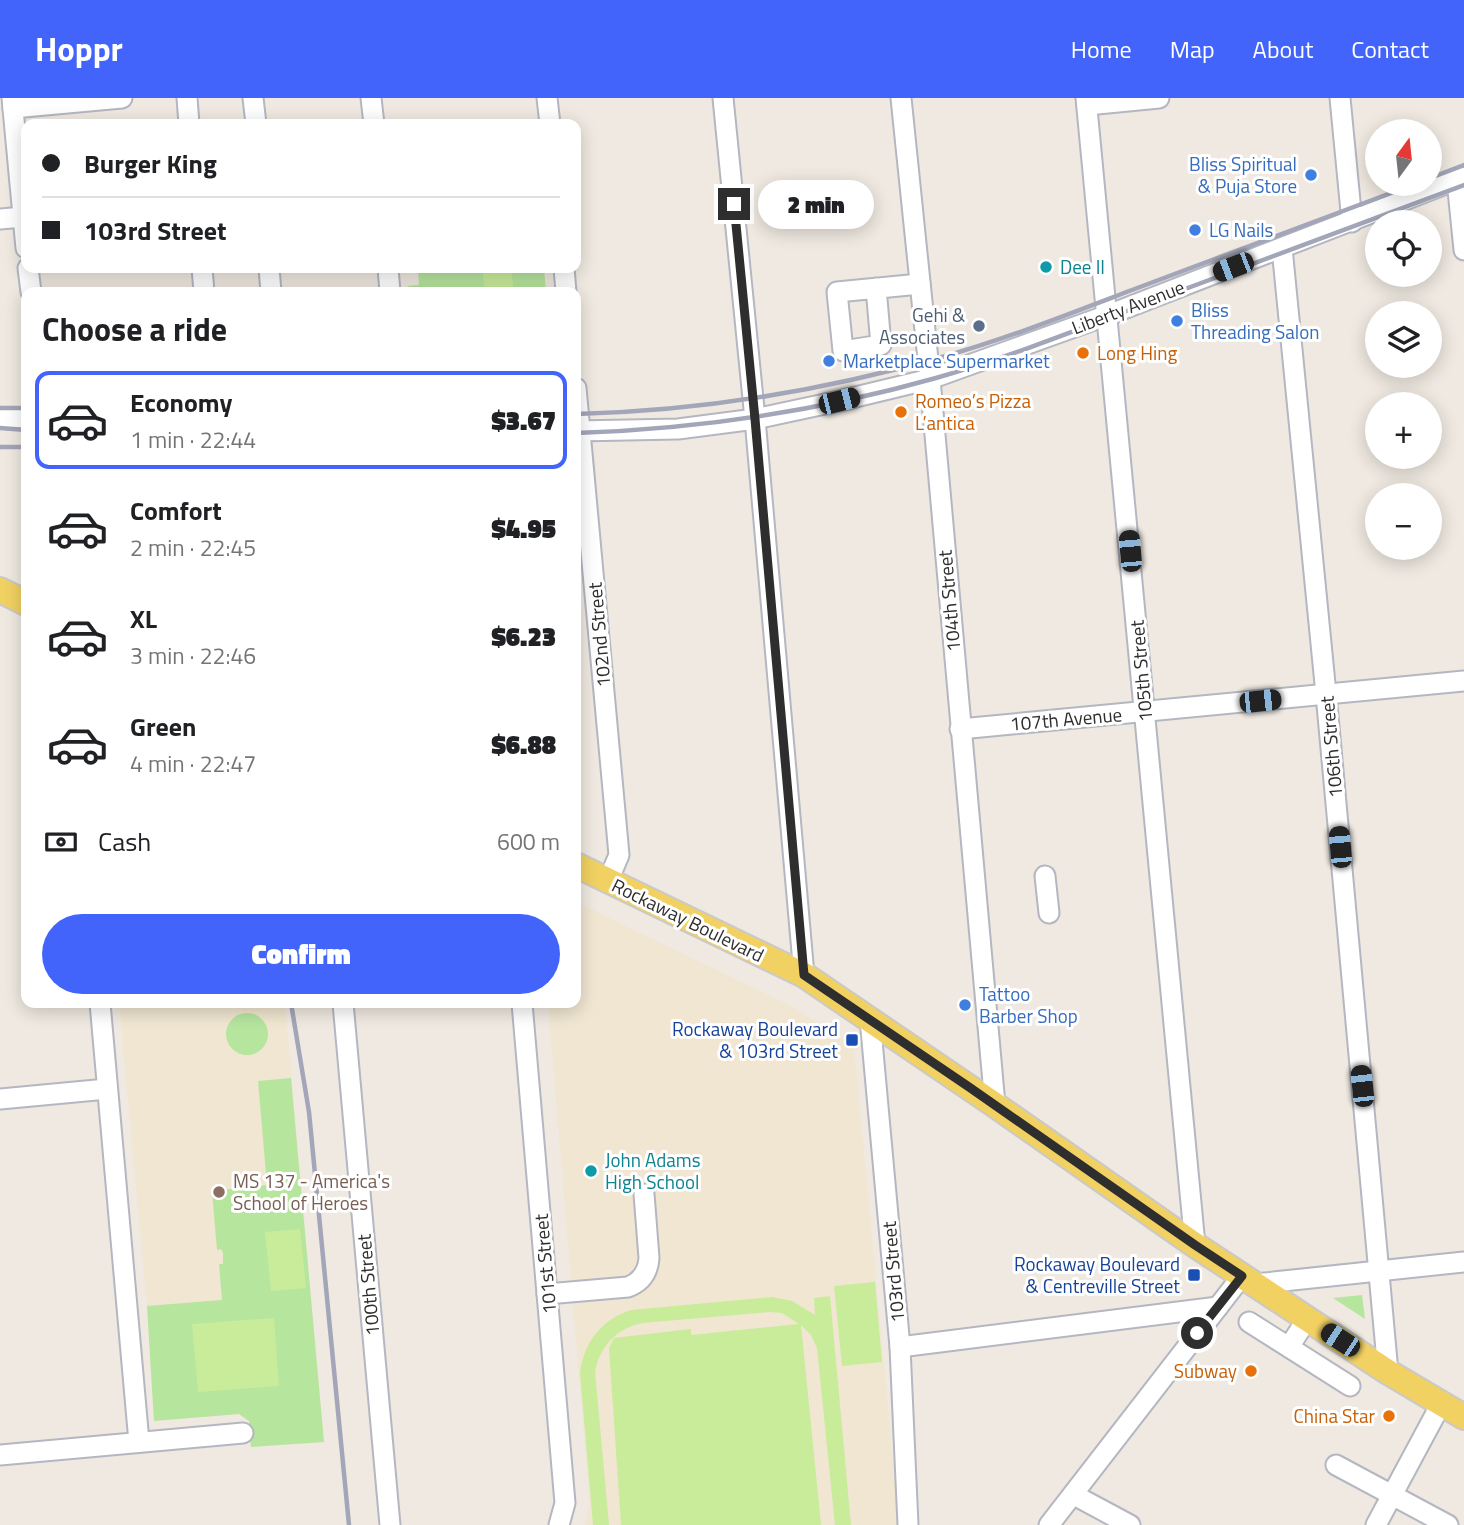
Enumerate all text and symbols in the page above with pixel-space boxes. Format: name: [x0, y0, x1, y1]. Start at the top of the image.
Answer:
text: Hoppr: [35, 24, 123, 74]
text: Home: [1071, 31, 1132, 67]
text: Map: [1170, 31, 1215, 67]
text: About: [1253, 31, 1313, 67]
text: Contact: [1351, 31, 1429, 67]
north arrow: [1365, 119, 1442, 196]
map controls: [1365, 119, 1442, 560]
text: Burger King: [84, 144, 217, 183]
place label: Bliss Spiritual & Puja Store: [1189, 149, 1297, 200]
marker: Bliss Spiritual & Puja Store: [1303, 167, 1319, 183]
callout: 2 min: [758, 180, 874, 228]
text: 2 min: [787, 187, 845, 222]
route end: [718, 188, 750, 220]
button: locate: [1365, 210, 1442, 287]
text: 103rd Street: [84, 211, 226, 250]
place label: LG Nails: [1209, 215, 1274, 244]
marker: LG Nails: [1187, 222, 1203, 238]
car: [1210, 250, 1257, 284]
place label: Dee II: [1060, 252, 1105, 281]
marker: Dee II: [1038, 259, 1054, 275]
street label: Liberty Avenue: [1067, 272, 1189, 341]
place label: Bliss Threading Salon: [1191, 295, 1320, 346]
place label: Gehi & Associates: [879, 300, 965, 351]
button: layers: [1365, 301, 1442, 378]
text: Choose a ride: [42, 305, 227, 353]
marker: Bliss Threading Salon: [1169, 313, 1185, 329]
marker: Gehi & Associates: [971, 318, 987, 334]
place label: Long Hing: [1097, 338, 1177, 367]
marker: Long Hing: [1075, 345, 1091, 361]
place label: Marketplace Supermarket: [843, 346, 1050, 375]
marker: Marketplace Supermarket: [821, 353, 837, 369]
text: Economy: [130, 383, 232, 422]
car: [817, 386, 862, 416]
place label: Romeo’s Pizza L’antica: [915, 386, 1031, 437]
icon: car: [46, 389, 109, 452]
button: +: [1365, 392, 1442, 469]
text: $3.67: [491, 401, 556, 440]
marker: Romeo’s Pizza L’antica: [893, 404, 909, 420]
text: 1 min · 22:44: [130, 422, 256, 457]
button: −: [1365, 483, 1442, 560]
text: Comfort: [130, 491, 222, 530]
icon: car: [46, 497, 109, 560]
text: $4.95: [491, 509, 556, 548]
car: [1118, 529, 1143, 573]
text: 2 min · 22:45: [130, 530, 256, 565]
street label: 104th Street: [930, 549, 967, 653]
street label: 102nd Street: [579, 581, 618, 689]
text: XL: [130, 599, 157, 638]
icon: car: [46, 605, 109, 668]
text: $6.23: [491, 617, 556, 656]
street label: 105th Street: [1122, 619, 1159, 723]
text: 3 min · 22:46: [130, 638, 256, 673]
car: [1239, 688, 1282, 714]
street label: 106th Street: [1312, 695, 1349, 799]
street label: 107th Avenue: [1009, 699, 1123, 738]
text: Green: [130, 707, 196, 746]
icon: car: [46, 713, 109, 776]
text: $6.88: [491, 725, 556, 764]
text: 4 min · 22:47: [130, 746, 256, 781]
text: Cash: [98, 822, 151, 861]
icon: cash: [42, 823, 80, 861]
text: 600 m: [497, 824, 560, 859]
car: [1328, 825, 1353, 869]
street label: Rockaway Boulevard: [607, 870, 769, 969]
button: Confirm: [42, 914, 560, 994]
place label: Tattoo Barber Shop: [979, 979, 1078, 1030]
marker: Tattoo Barber Shop: [957, 997, 973, 1013]
place label: Rockaway Boulevard & 103rd Street: [672, 1014, 838, 1065]
marker: Rockaway Boulevard & 103rd Street: [844, 1032, 860, 1048]
car: [1350, 1064, 1375, 1108]
place label: John Adams High School: [605, 1145, 701, 1196]
marker: John Adams High School: [583, 1163, 599, 1179]
place label: MS 137 - America's School of Heroes: [233, 1166, 390, 1217]
marker: MS 137 - America's School of Heroes: [211, 1184, 227, 1200]
street label: 101st Street: [526, 1212, 563, 1315]
street label: 103rd Street: [874, 1220, 911, 1324]
street label: 100th Street: [349, 1233, 386, 1337]
place label: Rockaway Boulevard & Centreville Street: [1014, 1249, 1180, 1300]
marker: Rockaway Boulevard & Centreville Street: [1186, 1267, 1202, 1283]
route start: [1181, 1317, 1213, 1349]
car: [1317, 1320, 1364, 1360]
place label: Subway: [1174, 1356, 1237, 1385]
marker: Subway: [1243, 1363, 1259, 1379]
place label: China Star: [1294, 1401, 1375, 1430]
marker: China Star: [1381, 1408, 1397, 1424]

